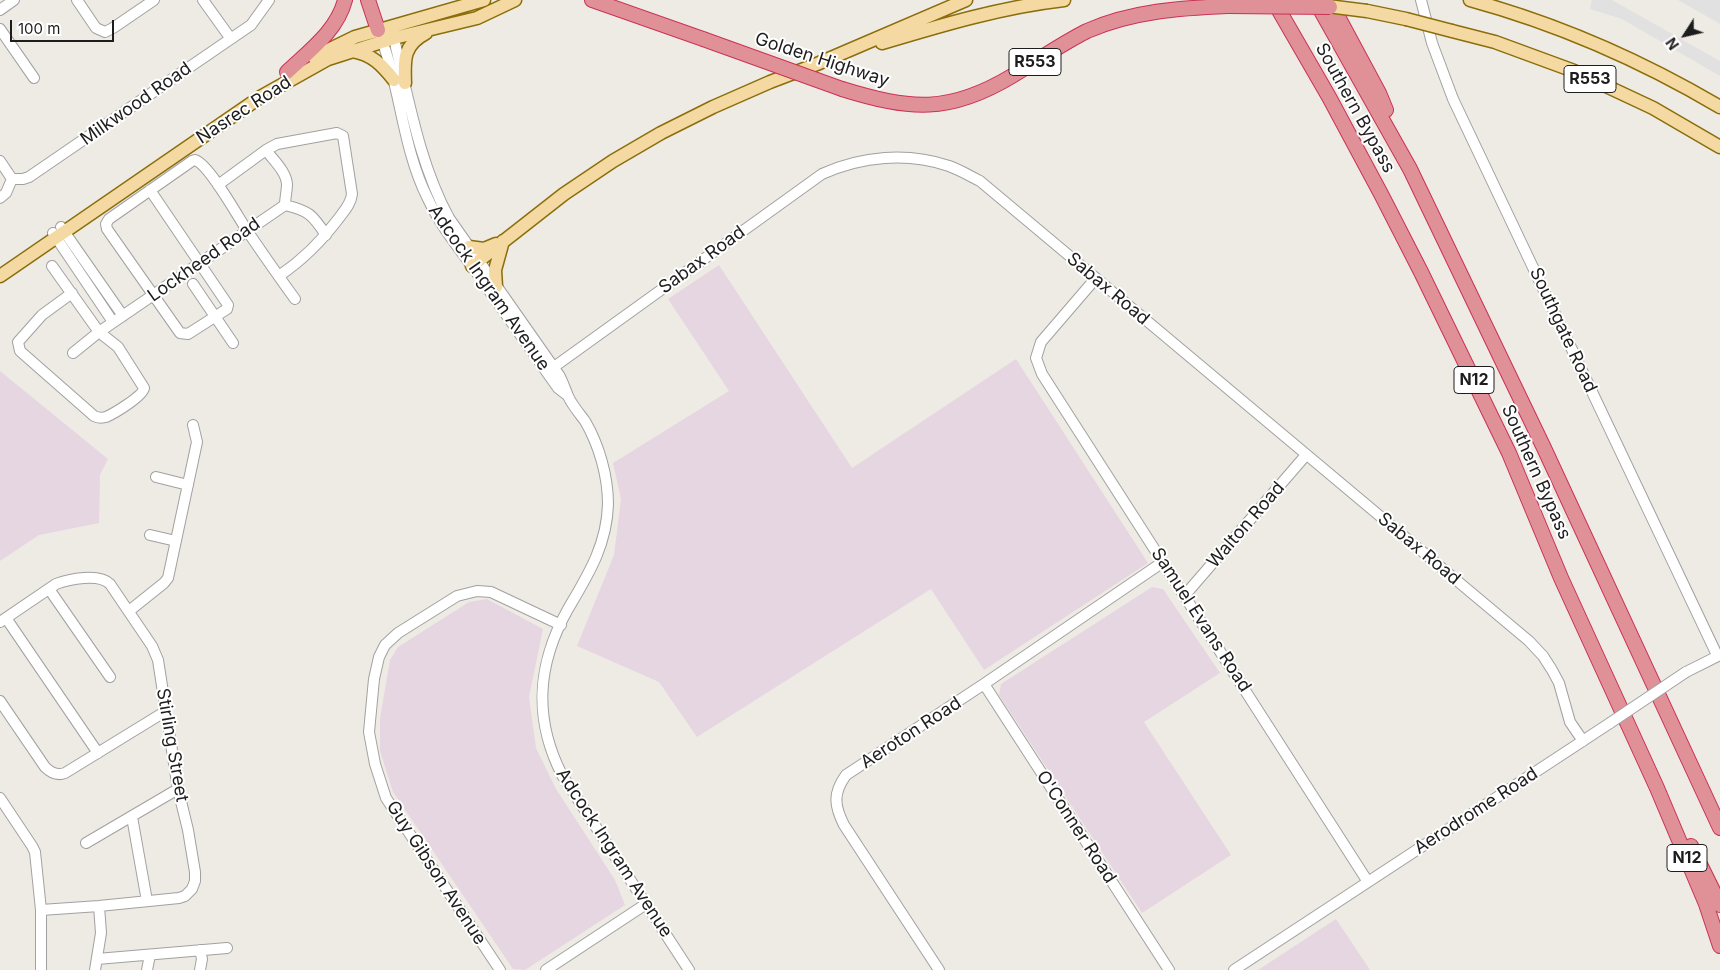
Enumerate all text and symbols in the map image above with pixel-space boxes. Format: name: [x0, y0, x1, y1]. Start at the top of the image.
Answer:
scale bar: [12, 10, 116, 42]
north arrow: [1660, 10, 1710, 60]
text: 100 m: [18, 19, 60, 38]
street label: Golden Highway: [752, 28, 892, 92]
text: N: [1662, 35, 1682, 53]
street label: Southern Bypass: [1310, 39, 1400, 177]
road number: R553: [1009, 48, 1061, 76]
street label: Milkwood Road: [76, 58, 196, 150]
road number: R553: [1564, 66, 1616, 92]
street label: Nasrec Road: [192, 71, 296, 149]
street label: Adcock Ingram Avenue: [424, 201, 554, 375]
street label: Lockheed Road: [144, 213, 264, 307]
street label: Sabax Road: [655, 222, 749, 298]
street label: Sabax Road: [1062, 248, 1154, 330]
street label: Southgate Road: [1525, 264, 1601, 396]
road number: N12: [1454, 366, 1494, 394]
street label: Southern Bypass: [1497, 401, 1575, 543]
street label: Walton Road: [1203, 477, 1289, 573]
street label: Sabax Road: [1373, 508, 1465, 590]
street label: Samuel Evans Road: [1146, 544, 1256, 696]
street label: Stirling Street: [151, 686, 193, 804]
street label: Aeroton Road: [857, 692, 965, 774]
street label: Aerodrome Road: [1410, 763, 1542, 859]
street label: Adcock Ingram Avenue: [551, 764, 677, 942]
street label: O'Conner Road: [1032, 767, 1120, 887]
street label: Guy Gibson Avenue: [381, 797, 491, 949]
road number: N12: [1667, 844, 1707, 871]

